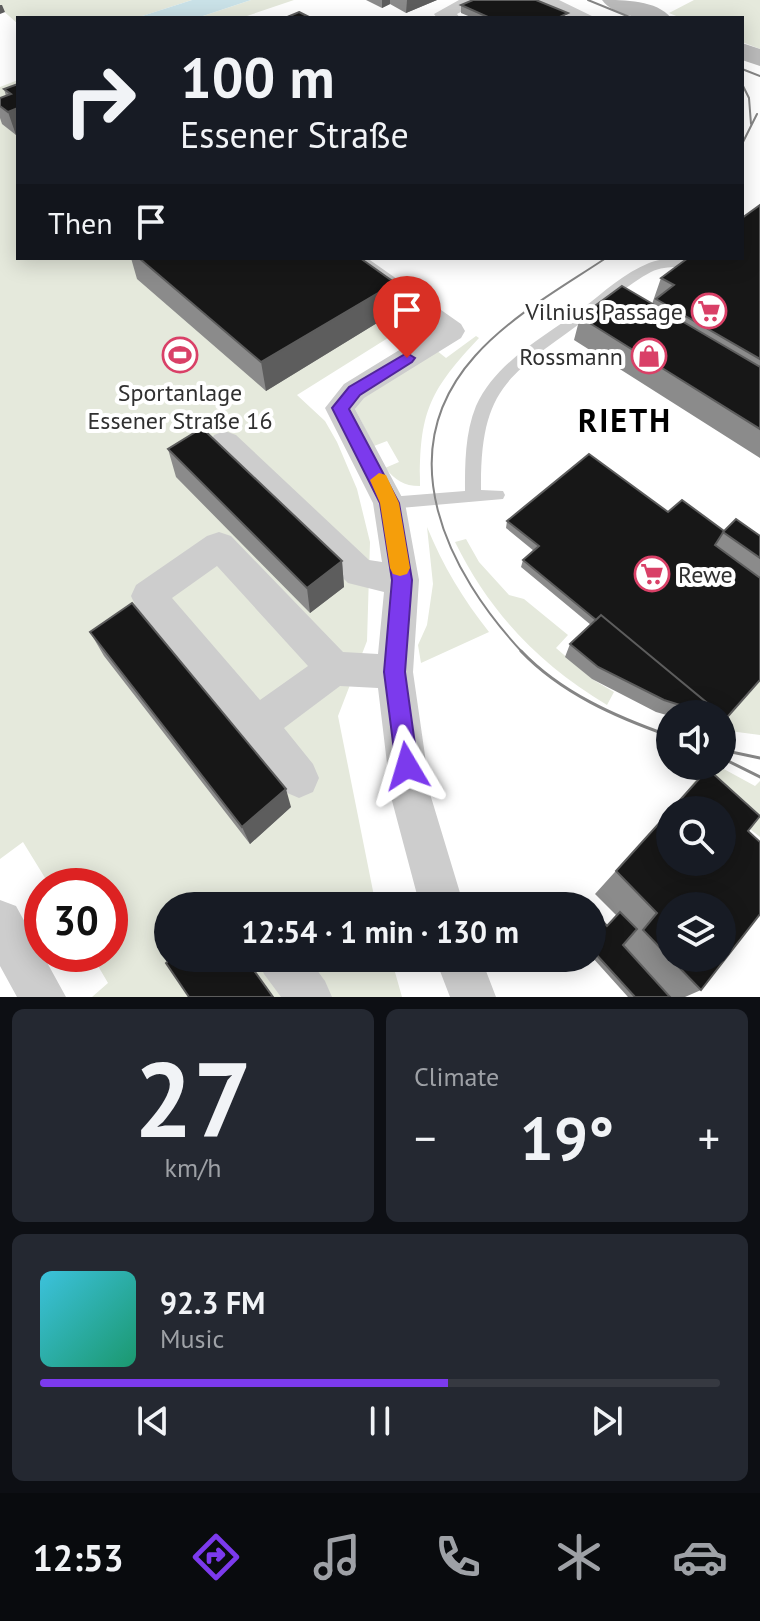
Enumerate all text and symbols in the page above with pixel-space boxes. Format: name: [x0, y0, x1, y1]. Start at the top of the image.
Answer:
text: 100 m: [180, 41, 335, 113]
icon: right: [48, 48, 152, 152]
text: Essener Straße: [180, 111, 409, 158]
icon: arrive: [129, 200, 173, 244]
text: Then: [48, 203, 113, 242]
pin: [373, 276, 441, 358]
icon: arrive: [385, 288, 429, 332]
supermarket icon: Vilnius Passage: [690, 292, 728, 330]
place label: Vilnius Passage: [524, 296, 683, 327]
sports icon: Sportanlage Essener Straße 16: [161, 336, 199, 374]
shop icon: Rossmann: [630, 337, 668, 375]
place label: Rossmann: [519, 341, 623, 372]
place label: Sportanlage Essener Straße 16: [87, 377, 273, 436]
district label: RIETH: [578, 399, 672, 441]
supermarket icon: Rewe: [633, 555, 671, 593]
place label: Rewe: [678, 559, 733, 590]
map controls: [656, 700, 736, 972]
button: sound: [656, 700, 736, 780]
position arrow: [365, 724, 449, 808]
button: search: [656, 796, 736, 876]
speed limit sign: 30: [24, 868, 128, 972]
button: layers: [656, 892, 736, 972]
text: 12:54 · 1 min · 130 m: [241, 912, 519, 951]
text: 27: [134, 1031, 252, 1166]
text: Climate: [414, 1060, 499, 1093]
text: 19°: [520, 1099, 614, 1177]
text: −: [414, 1109, 436, 1166]
text: +: [698, 1109, 720, 1166]
text: km/h: [165, 1151, 222, 1184]
text: 92.3 FM: [160, 1283, 265, 1322]
text: Music: [160, 1322, 224, 1355]
icon: previous: [131, 1399, 175, 1443]
icon: pause: [358, 1399, 402, 1443]
icon: next: [585, 1399, 629, 1443]
icon: directions: [188, 1529, 244, 1585]
icon: music: [309, 1529, 365, 1585]
icon: phone: [430, 1529, 486, 1585]
icon: climate: [551, 1529, 607, 1585]
icon: car: [672, 1529, 728, 1585]
text: 12:53: [32, 1534, 124, 1581]

